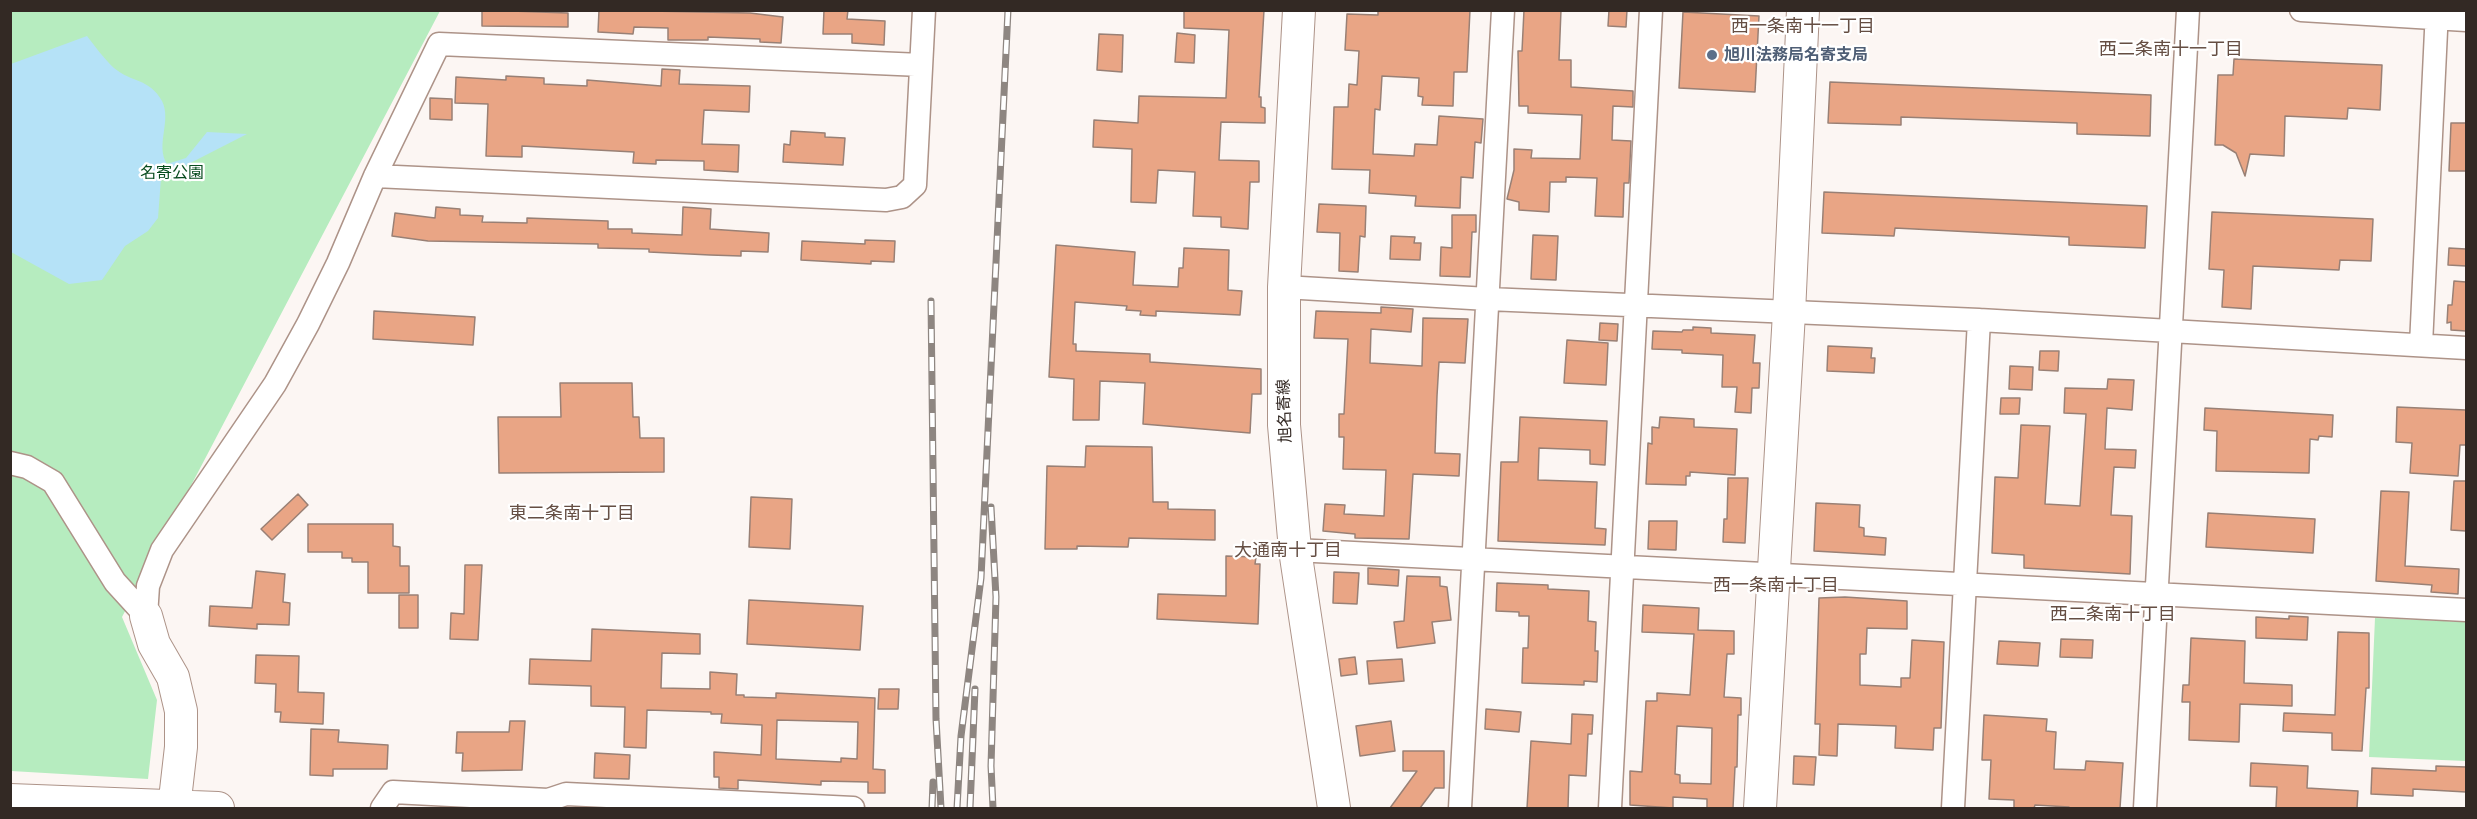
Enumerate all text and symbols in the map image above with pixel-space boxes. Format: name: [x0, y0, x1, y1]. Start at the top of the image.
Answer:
district label: 西一条南十一丁目: [1731, 16, 1875, 38]
district label: 西二条南十一丁目: [2099, 39, 2243, 61]
place label: 旭川法務局名寄支局: [1724, 45, 1868, 65]
marker: 旭川法務局名寄支局: [1705, 48, 1719, 62]
park label: 名寄公園: [140, 163, 204, 183]
street label: 旭名寄線: [1274, 379, 1296, 443]
district label: 東二条南十丁目: [509, 503, 635, 525]
district label: 大通南十丁目: [1234, 540, 1342, 562]
district label: 西一条南十丁目: [1713, 575, 1839, 597]
district label: 西二条南十丁目: [2050, 604, 2176, 626]

